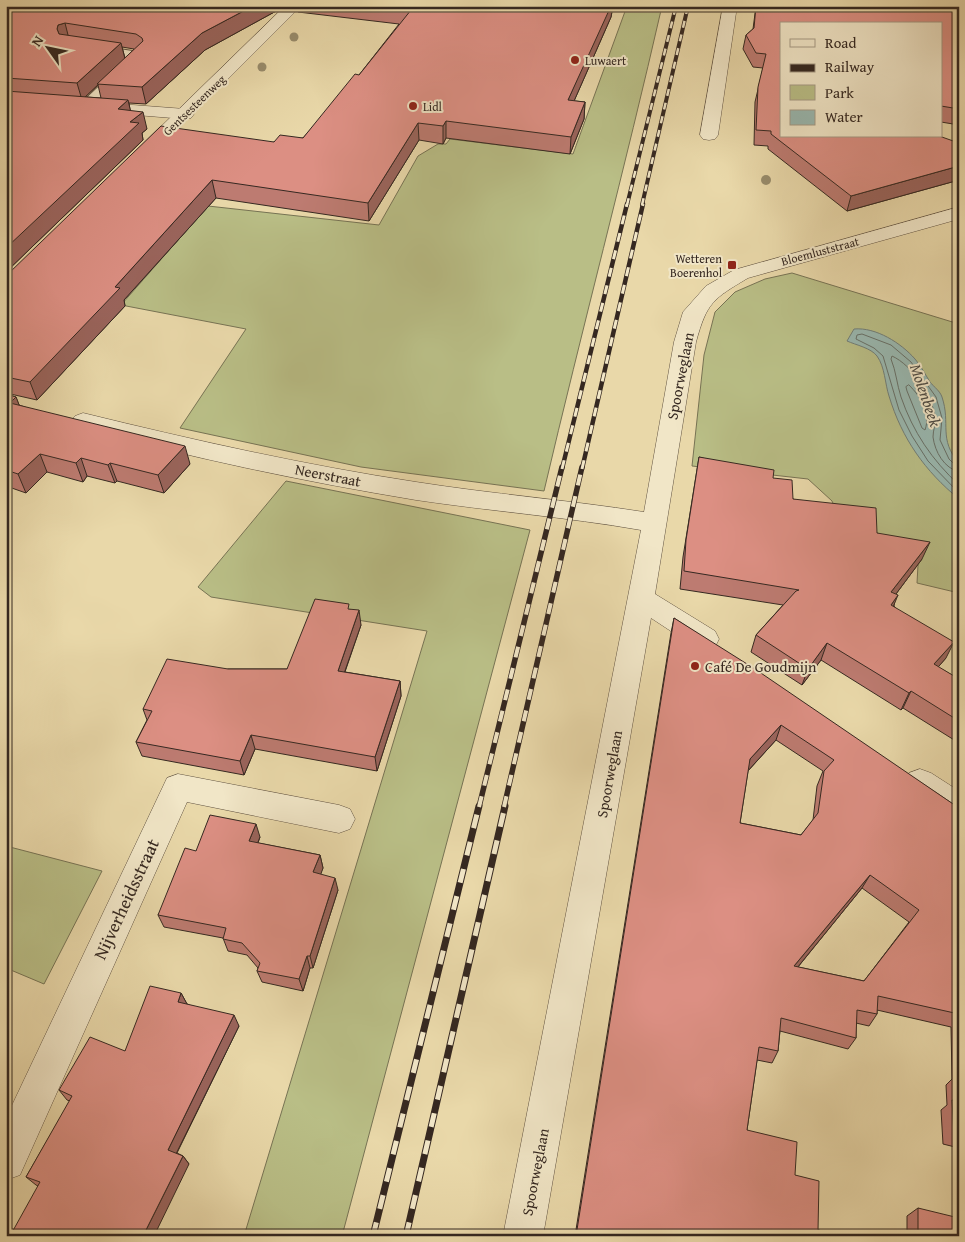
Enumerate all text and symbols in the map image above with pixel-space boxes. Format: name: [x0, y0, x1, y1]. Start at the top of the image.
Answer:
north arrow: [22, 22, 72, 72]
legend: [780, 22, 942, 138]
text: N: [26, 31, 48, 50]
text: Road: [825, 32, 856, 53]
place label: Luwaert: [585, 52, 627, 69]
marker: Luwaert: [569, 54, 581, 66]
text: Railway: [825, 56, 875, 77]
street label: Gentsesteenweg: [159, 71, 229, 139]
text: Park: [825, 82, 854, 103]
place label: Lidl: [423, 98, 443, 115]
marker: Lidl: [407, 100, 419, 112]
text: Water: [825, 106, 863, 127]
street label: Bloemluststraat: [779, 232, 862, 270]
place label: Wetteren Boerenhol: [670, 250, 723, 281]
marker: Wetteren Boerenhol: [726, 259, 738, 271]
street label: Spoorweglaan: [661, 330, 699, 421]
water label: Molenbeek: [904, 360, 948, 430]
street label: Neerstraat: [293, 458, 363, 492]
place label: Café De Goudmijn: [705, 656, 817, 677]
marker: Café De Goudmijn: [689, 660, 701, 672]
street label: Spoorweglaan: [591, 728, 627, 819]
street label: Nijverheidsstraat: [86, 834, 166, 964]
street label: Spoorweglaan: [516, 1126, 554, 1217]

